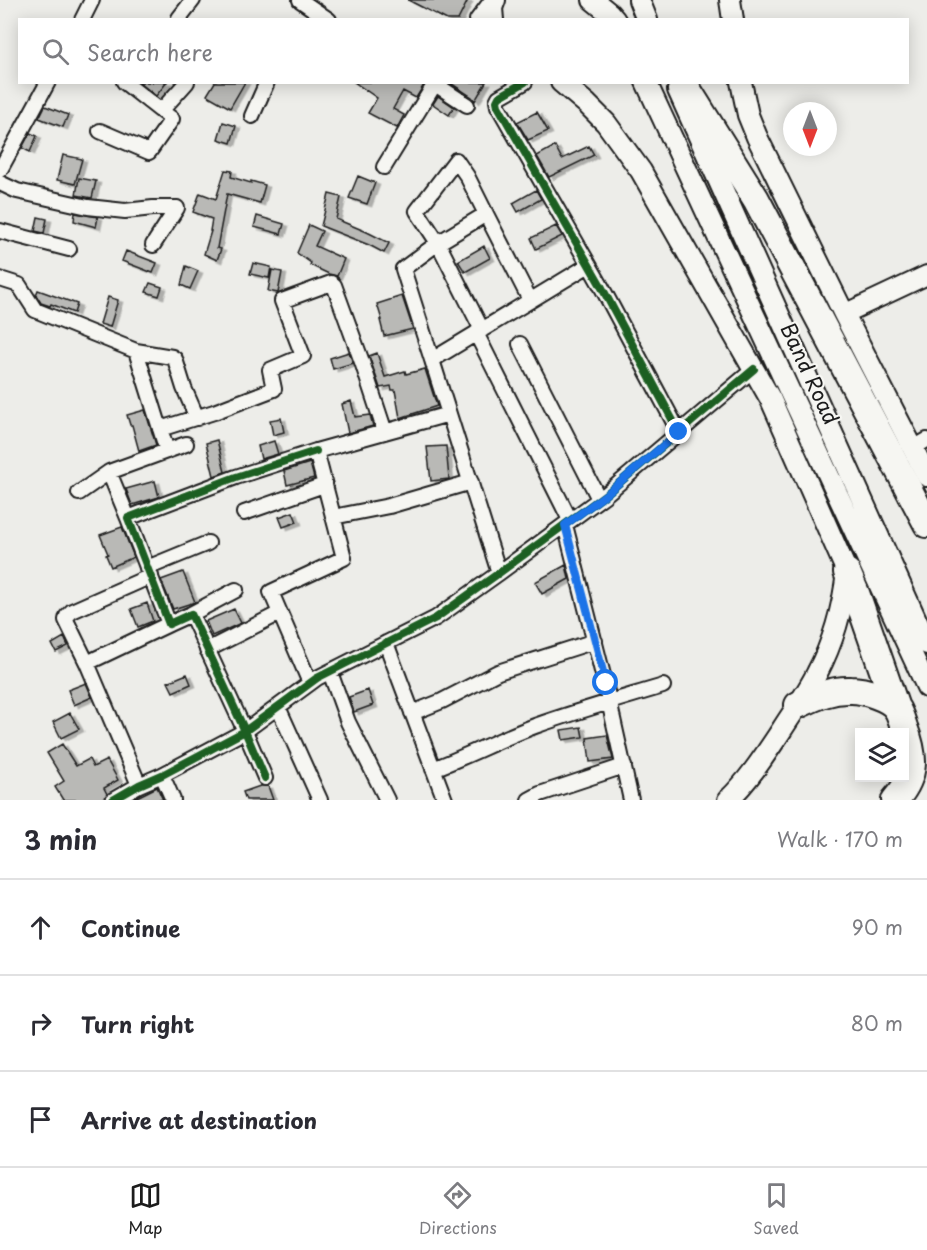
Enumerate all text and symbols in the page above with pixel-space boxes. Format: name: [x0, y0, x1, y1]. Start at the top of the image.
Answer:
search box: [18, 18, 909, 84]
icon: search: [39, 35, 72, 68]
text: Search here: [87, 35, 213, 68]
north arrow: [783, 102, 837, 156]
street label: Band Road: [773, 317, 848, 429]
route end: [665, 418, 691, 444]
route start: [592, 669, 618, 695]
map controls: [855, 728, 909, 782]
button: layers: [855, 728, 909, 782]
text: 3 min: [24, 820, 97, 859]
text: Walk · 170 m: [777, 824, 903, 854]
icon: ahead: [24, 911, 57, 944]
text: Continue: [81, 911, 180, 944]
text: 90 m: [852, 912, 903, 942]
icon: right: [24, 1007, 57, 1040]
text: Turn right: [81, 1007, 194, 1040]
text: 80 m: [851, 1008, 903, 1038]
icon: arrive: [24, 1103, 57, 1136]
text: Arrive at destination: [81, 1103, 317, 1136]
tab: Map: [128, 1179, 162, 1239]
tab: Directions: [419, 1179, 497, 1239]
tab: Saved: [753, 1179, 799, 1239]

